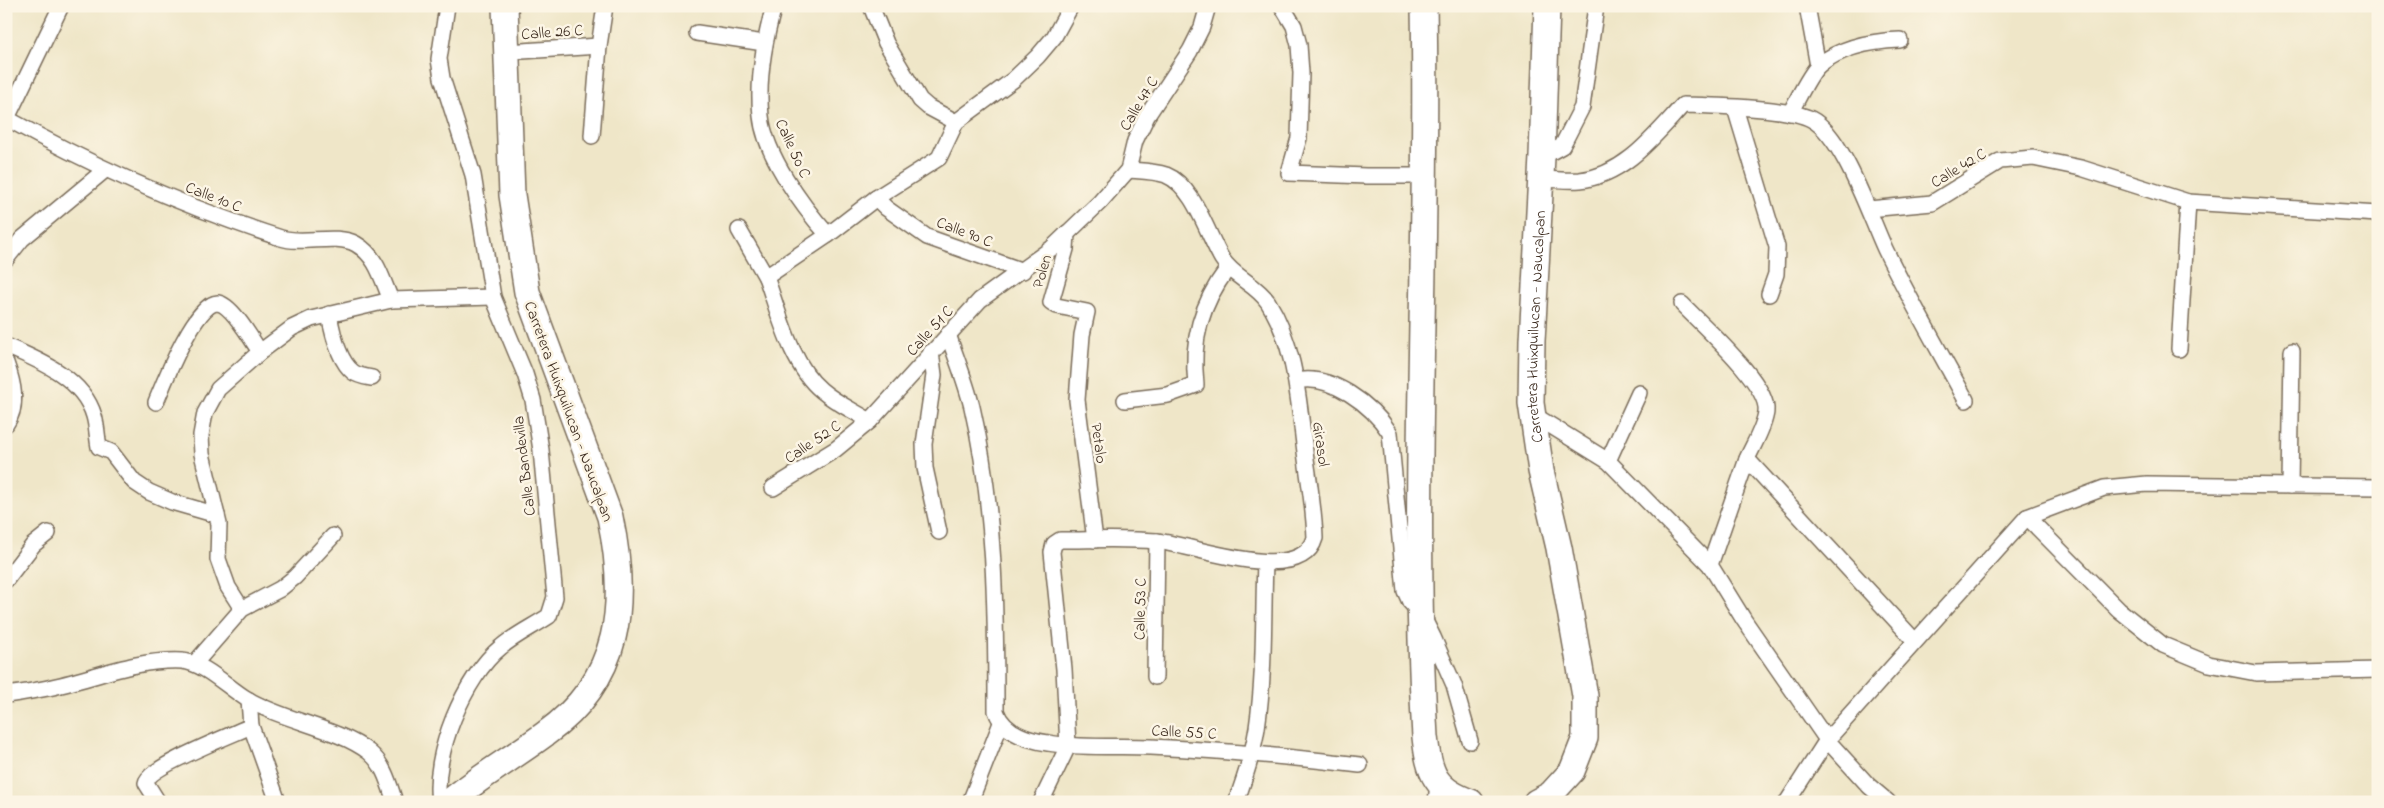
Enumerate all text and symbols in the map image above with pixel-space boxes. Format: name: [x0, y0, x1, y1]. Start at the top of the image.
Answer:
street label: Calle 26 C: [521, 19, 584, 47]
street label: Calle 47 C: [1114, 72, 1166, 136]
street label: Calle 50 C: [768, 115, 816, 183]
street label: Calle 42 C: [1927, 143, 1992, 195]
street label: Calle 10 C: [182, 176, 245, 220]
street label: Carretera Huixquilucan - Naucalpan: [1521, 210, 1553, 444]
street label: Calle 90 C: [933, 211, 996, 255]
street label: Polen: [1027, 252, 1059, 291]
street label: Carretera Huixquilucan - Naucalpan: [517, 298, 619, 525]
street label: Calle 51 C: [901, 300, 960, 362]
street label: Calle Bandevilla: [507, 414, 543, 517]
street label: Calle 52 C: [780, 415, 846, 470]
street label: Girasol: [1305, 420, 1335, 469]
street label: Petalo: [1083, 422, 1113, 465]
street label: Calle 53 C: [1128, 577, 1154, 640]
street label: Calle 55 C: [1151, 719, 1217, 747]

